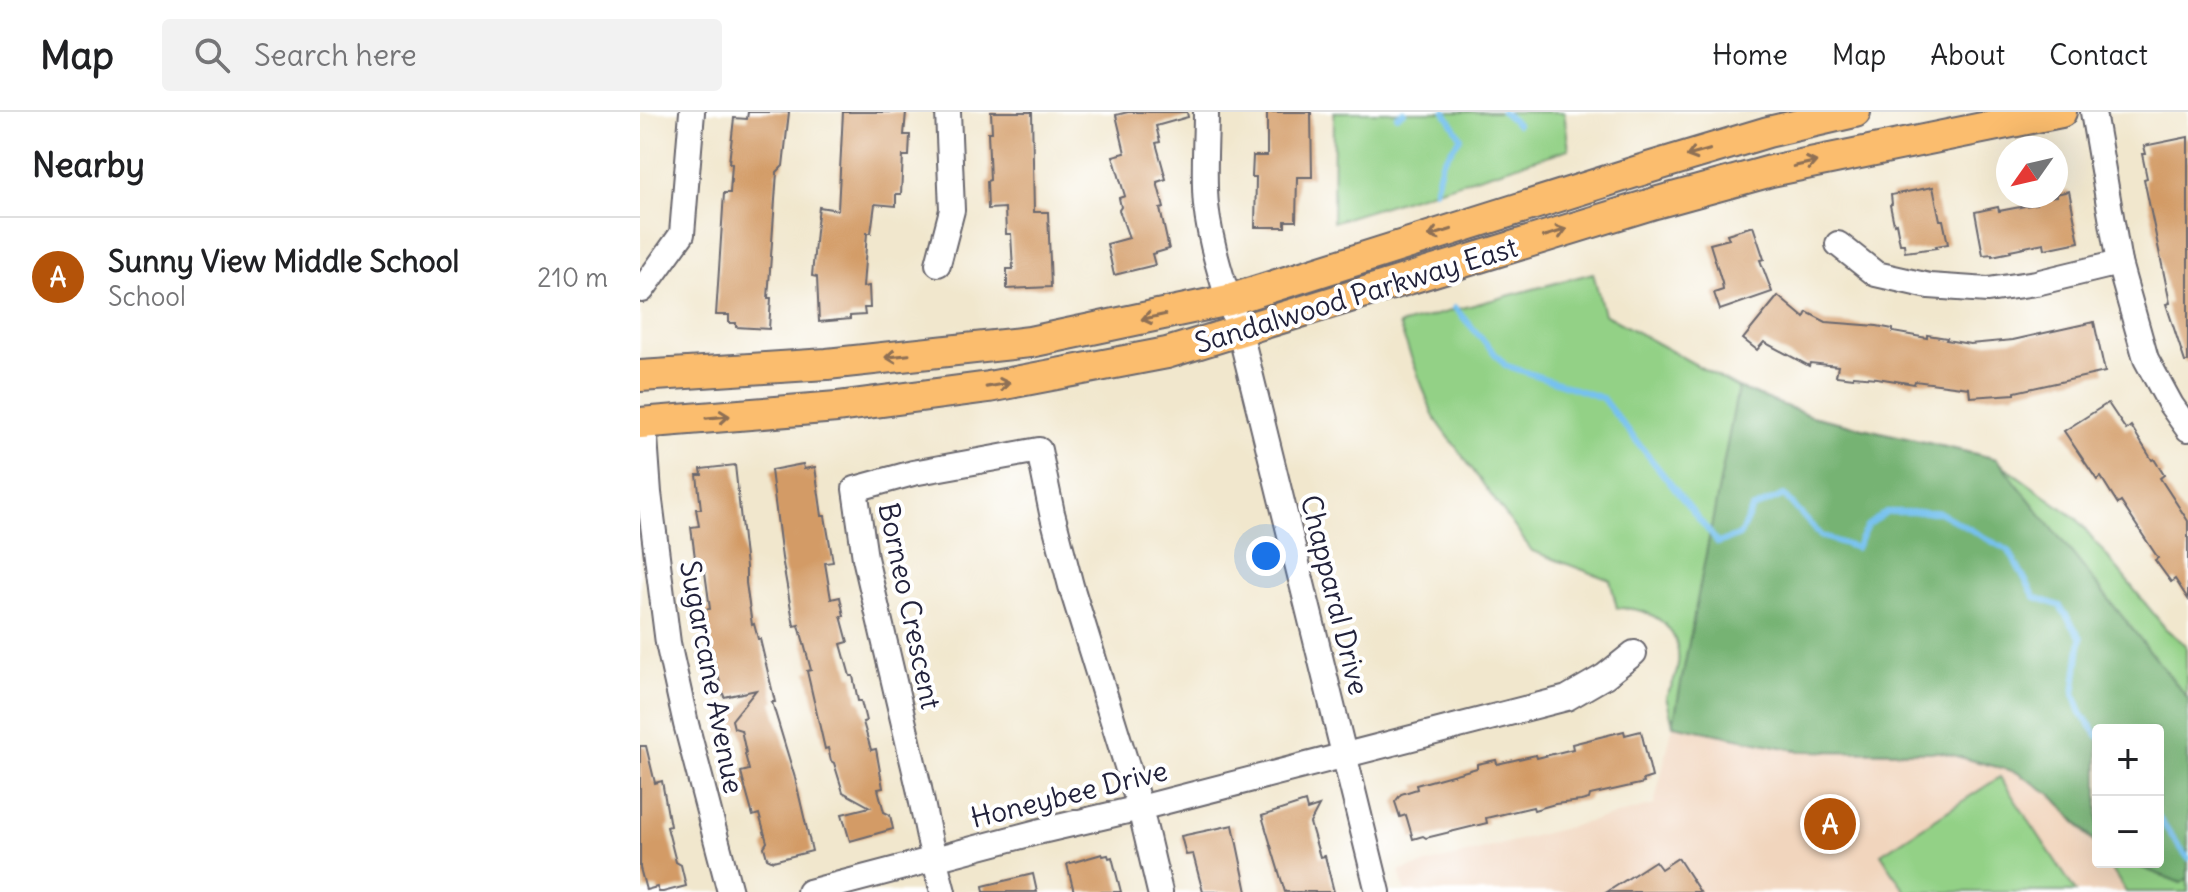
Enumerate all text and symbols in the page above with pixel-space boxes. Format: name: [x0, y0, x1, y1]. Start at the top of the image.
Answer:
search box: [162, 19, 722, 91]
text: Map: [40, 32, 114, 79]
icon: search: [190, 33, 234, 77]
text: Search here: [254, 36, 417, 74]
text: Home: [1712, 37, 1788, 73]
text: Map: [1832, 37, 1886, 73]
text: About: [1930, 37, 2005, 73]
text: Contact: [2049, 37, 2148, 73]
north arrow: [1996, 136, 2068, 208]
text: Nearby: [32, 143, 145, 186]
one-way arrow: [1686, 146, 1712, 161]
one-way arrow: [1792, 156, 1817, 171]
one-way arrow: [1542, 225, 1567, 240]
one-way arrow: [1428, 227, 1453, 241]
street label: Sandalwood Parkway East: [1190, 229, 1522, 361]
text: Sunny View Middle School: [108, 242, 459, 280]
text: A: [50, 261, 66, 294]
text: 210 m: [537, 261, 608, 294]
text: School: [108, 280, 186, 313]
one-way arrow: [1141, 310, 1167, 325]
one-way arrow: [884, 349, 911, 364]
one-way arrow: [984, 377, 1010, 392]
one-way arrow: [704, 409, 731, 424]
street label: Chapparal Drive: [1293, 491, 1377, 699]
street label: Borneo Crescent: [871, 499, 949, 713]
your location: [1246, 536, 1286, 576]
street label: Sugarcane Avenue: [672, 558, 752, 796]
map controls: [2092, 724, 2164, 868]
button: +: [2092, 724, 2164, 796]
street label: Honeybee Drive: [967, 752, 1171, 836]
pin: A: [1804, 794, 1856, 854]
button: −: [2092, 796, 2164, 868]

